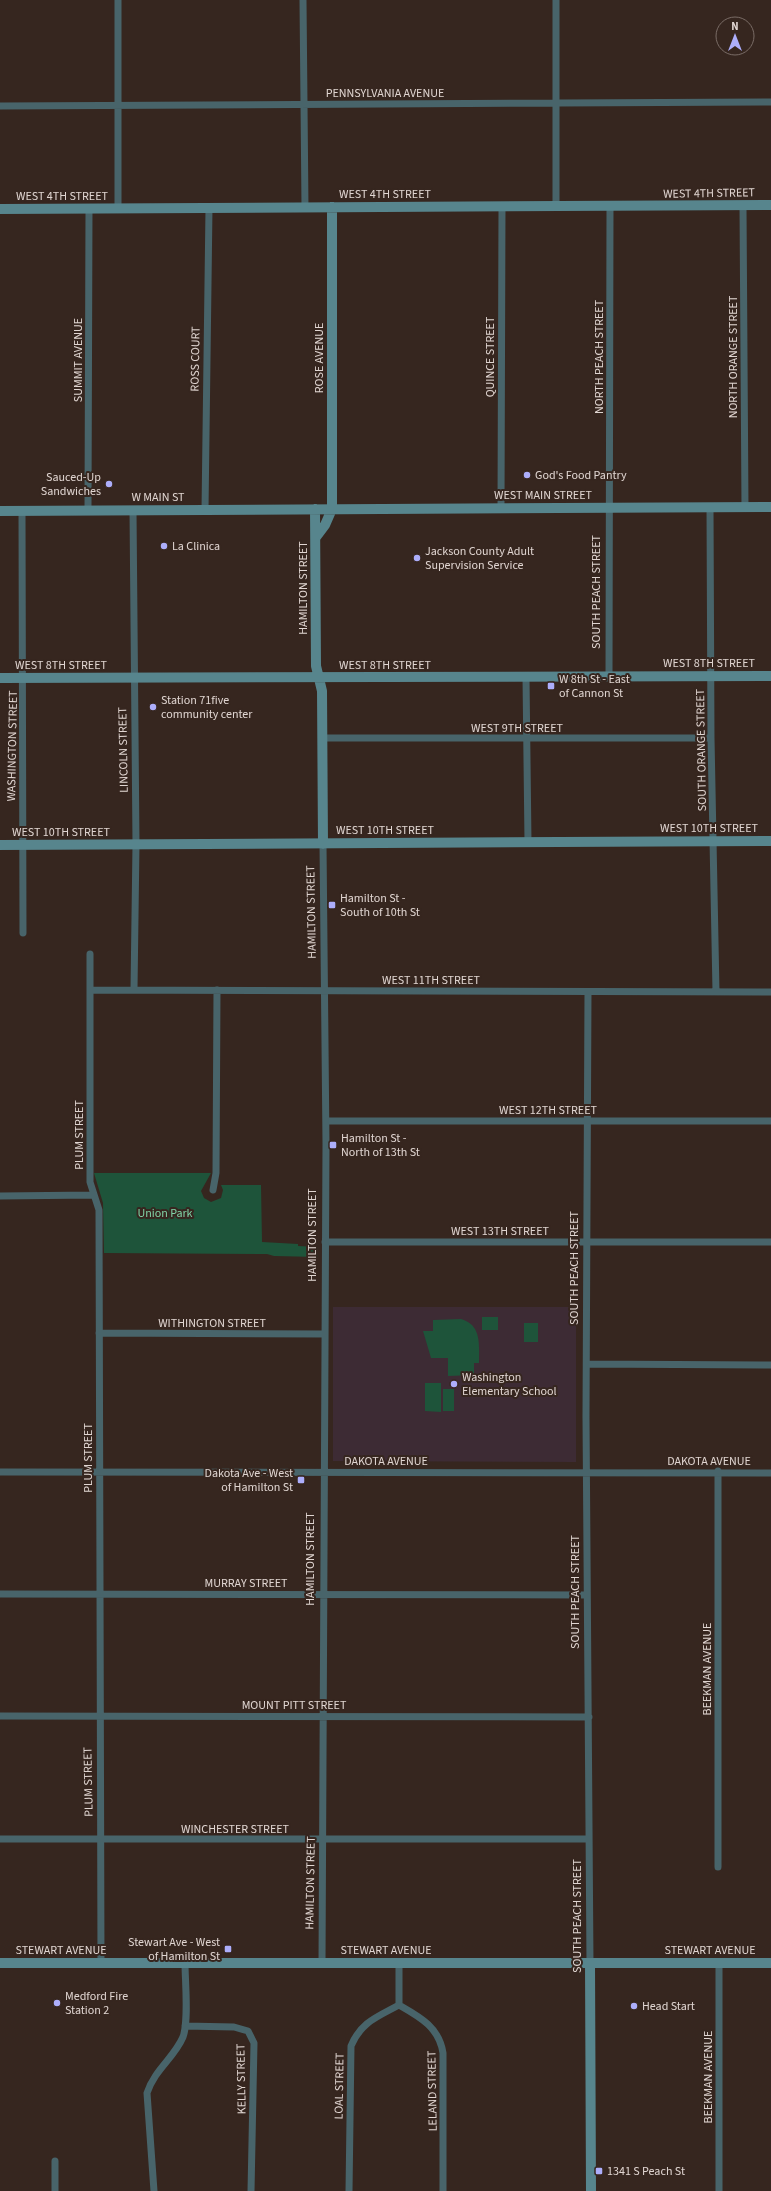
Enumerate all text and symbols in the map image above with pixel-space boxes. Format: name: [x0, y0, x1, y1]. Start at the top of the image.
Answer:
north arrow: [715, 16, 755, 56]
text: N: [731, 19, 739, 34]
street label: PENNSYLVANIA AVENUE: [326, 85, 444, 102]
street label: WEST 4TH STREET: [663, 184, 756, 203]
street label: WEST 4TH STREET: [339, 186, 432, 203]
street label: WEST 4TH STREET: [16, 188, 109, 205]
street label: NORTH ORANGE STREET: [725, 295, 742, 418]
street label: NORTH PEACH STREET: [591, 299, 608, 414]
street label: QUINCE STREET: [482, 316, 499, 397]
street label: SUMMIT AVENUE: [70, 318, 87, 402]
street label: ROSE AVENUE: [311, 323, 328, 393]
street label: ROSS COURT: [186, 326, 205, 392]
place label: God's Food Pantry: [535, 467, 627, 484]
place label: Sauced-Up Sandwiches: [41, 469, 101, 500]
marker: God's Food Pantry: [522, 470, 532, 480]
marker: Sauced-Up Sandwiches: [104, 479, 114, 489]
street label: WEST MAIN STREET: [494, 487, 592, 504]
street label: W MAIN ST: [132, 489, 185, 506]
street label: SOUTH PEACH STREET: [588, 535, 605, 649]
place label: La Clinica: [172, 538, 220, 555]
marker: La Clinica: [159, 541, 169, 551]
street label: HAMILTON STREET: [295, 541, 312, 635]
place label: Jackson County Adult Supervision Service: [425, 543, 534, 574]
marker: Jackson County Adult Supervision Service: [412, 553, 422, 563]
street label: WEST 8TH STREET: [663, 655, 756, 672]
street label: WEST 8TH STREET: [15, 657, 108, 674]
street label: WEST 8TH STREET: [339, 657, 432, 674]
place label: W 8th St - East of Cannon St: [559, 671, 630, 702]
marker: W 8th St - East of Cannon St: [546, 681, 556, 691]
street label: SOUTH ORANGE STREET: [692, 688, 711, 811]
street label: WASHINGTON STREET: [3, 690, 22, 802]
place label: Station 71five community center: [161, 692, 253, 723]
marker: Station 71five community center: [148, 702, 158, 712]
street label: LINCOLN STREET: [114, 706, 133, 793]
street label: WEST 9TH STREET: [471, 720, 564, 737]
street label: WEST 10TH STREET: [660, 820, 758, 837]
street label: WEST 10TH STREET: [336, 822, 434, 839]
street label: WEST 10TH STREET: [12, 824, 110, 841]
street label: HAMILTON STREET: [302, 865, 321, 959]
place label: Hamilton St - South of 10th St: [340, 890, 420, 921]
marker: Hamilton St - South of 10th St: [327, 900, 337, 910]
street label: WEST 11TH STREET: [382, 972, 480, 989]
street label: PLUM STREET: [71, 1100, 88, 1170]
street label: WEST 12TH STREET: [499, 1102, 597, 1119]
place label: Hamilton St - North of 13th St: [341, 1130, 420, 1161]
marker: Hamilton St - North of 13th St: [328, 1140, 338, 1150]
street label: HAMILTON STREET: [304, 1188, 321, 1282]
park label: Union Park: [137, 1205, 193, 1222]
street label: SOUTH PEACH STREET: [566, 1211, 583, 1325]
street label: WEST 13TH STREET: [451, 1223, 549, 1240]
street label: WITHINGTON STREET: [158, 1315, 266, 1332]
place label: Washington Elementary School: [462, 1369, 557, 1400]
marker: Washington Elementary School: [449, 1379, 459, 1389]
street label: PLUM STREET: [80, 1423, 97, 1493]
street label: DAKOTA AVENUE: [344, 1453, 428, 1470]
street label: DAKOTA AVENUE: [667, 1453, 751, 1470]
place label: Dakota Ave - West of Hamilton St: [205, 1465, 293, 1496]
marker: Dakota Ave - West of Hamilton St: [296, 1475, 306, 1485]
street label: HAMILTON STREET: [302, 1512, 319, 1606]
street label: SOUTH PEACH STREET: [567, 1535, 584, 1649]
street label: MURRAY STREET: [204, 1575, 288, 1592]
street label: BEEKMAN AVENUE: [699, 1623, 716, 1715]
street label: MOUNT PITT STREET: [242, 1697, 347, 1714]
street label: PLUM STREET: [79, 1746, 98, 1817]
street label: WINCHESTER STREET: [181, 1821, 290, 1838]
street label: HAMILTON STREET: [301, 1836, 320, 1930]
street label: SOUTH PEACH STREET: [569, 1859, 586, 1973]
place label: Stewart Ave - West of Hamilton St: [128, 1934, 220, 1965]
street label: STEWART AVENUE: [15, 1942, 107, 1959]
street label: STEWART AVENUE: [340, 1942, 432, 1959]
street label: STEWART AVENUE: [664, 1942, 756, 1959]
marker: Stewart Ave - West of Hamilton St: [223, 1944, 233, 1954]
place label: Medford Fire Station 2: [65, 1988, 128, 2019]
marker: Medford Fire Station 2: [52, 1998, 62, 2008]
place label: Head Start: [642, 1998, 695, 2015]
marker: Head Start: [629, 2001, 639, 2011]
street label: BEEKMAN AVENUE: [700, 2031, 717, 2123]
street label: KELLY STREET: [232, 2043, 251, 2114]
street label: LELAND STREET: [423, 2050, 442, 2131]
street label: LOAL STREET: [330, 2052, 349, 2119]
place label: 1341 S Peach St: [607, 2163, 685, 2180]
marker: 1341 S Peach St: [594, 2166, 604, 2176]

